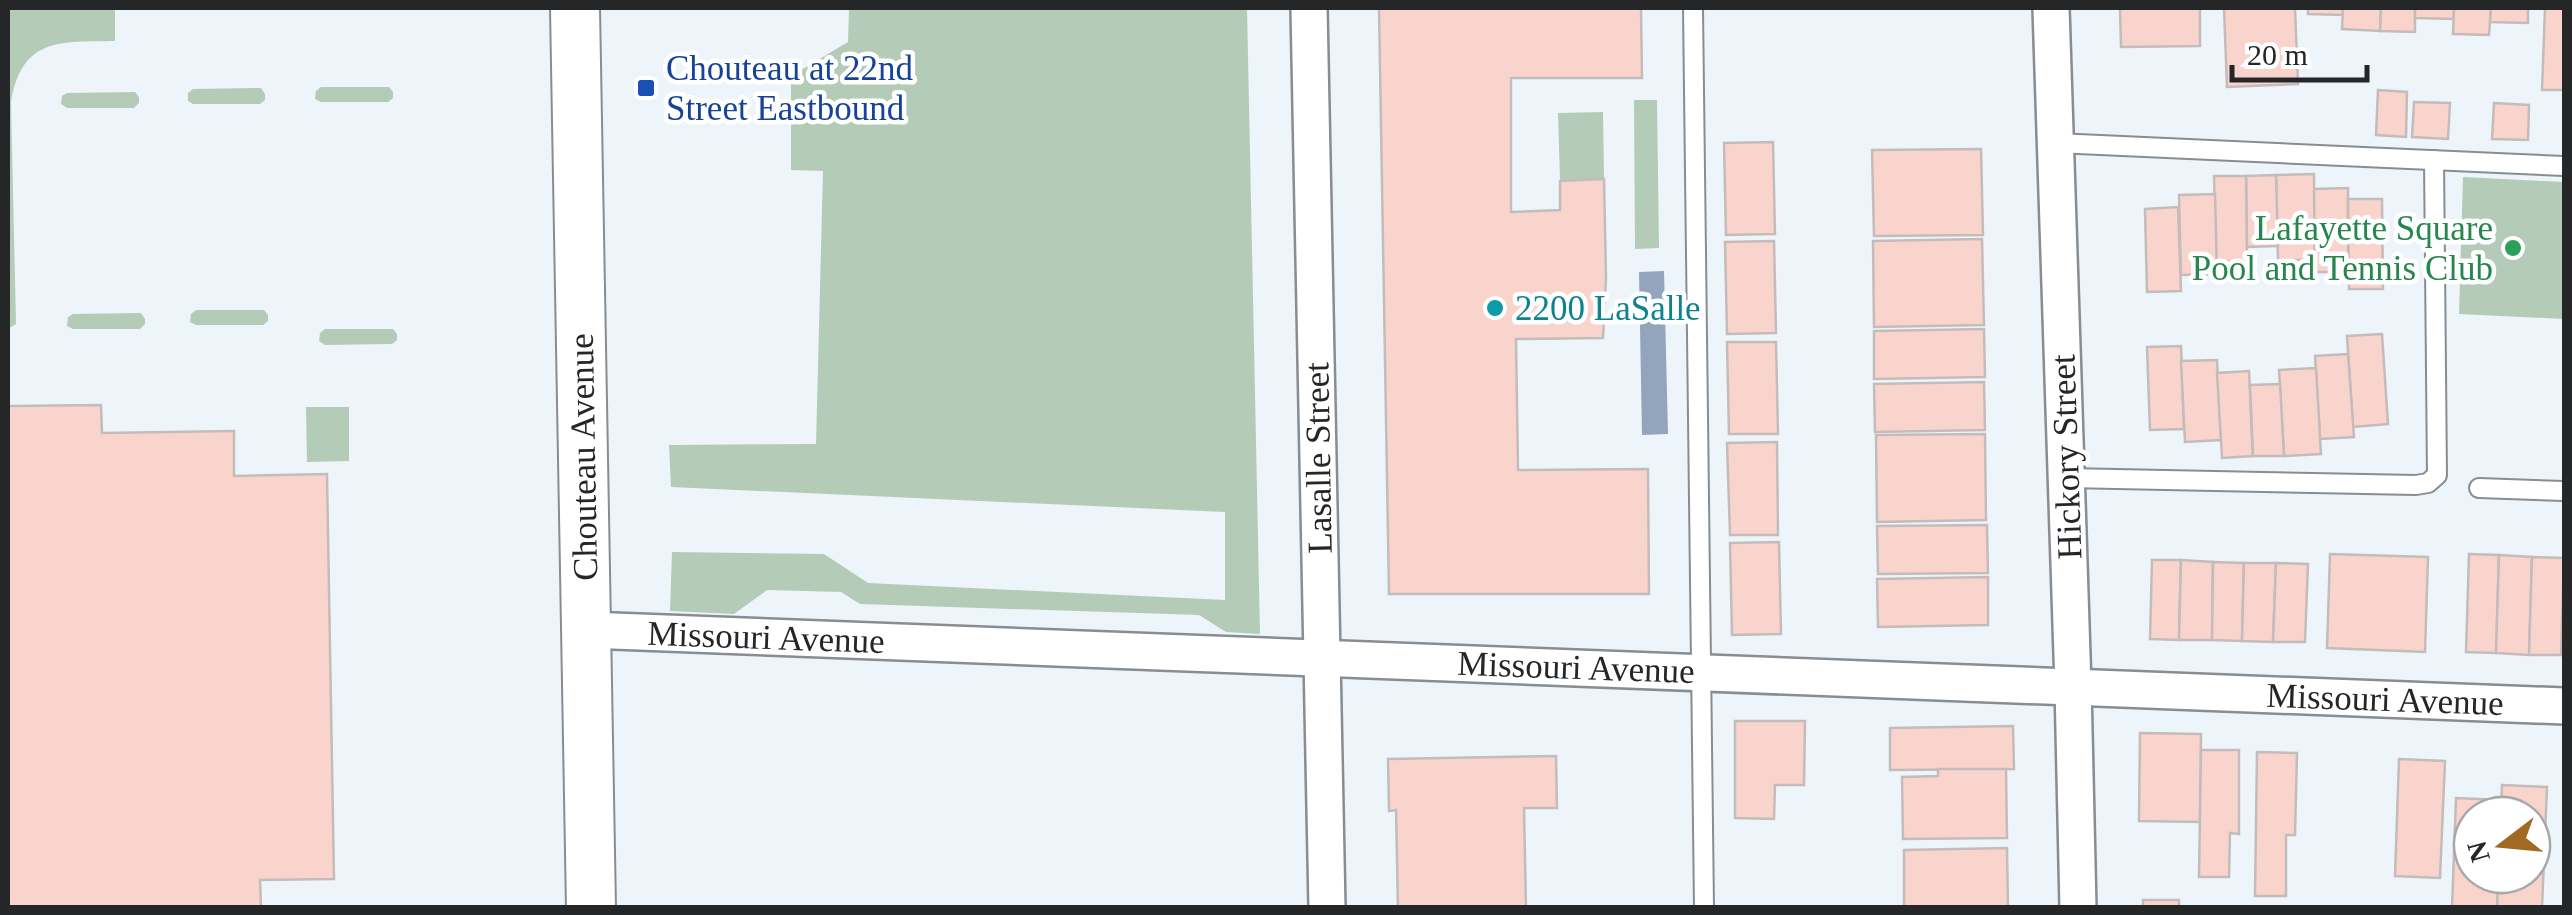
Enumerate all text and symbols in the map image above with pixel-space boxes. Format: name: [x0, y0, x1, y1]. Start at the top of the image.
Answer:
scale bar: [2232, 20, 2367, 82]
text: 20 m: [2247, 38, 2308, 71]
place label: Chouteau at 22nd Street Eastbound: [666, 49, 913, 128]
marker: Chouteau at 22nd Street Eastbound: [635, 77, 657, 99]
place label: Lafayette Square Pool and Tennis Club: [2192, 209, 2493, 288]
marker: Lafayette Square Pool and Tennis Club: [2502, 237, 2524, 259]
place label: 2200 LaSalle: [1515, 289, 1701, 328]
marker: 2200 LaSalle: [1484, 297, 1506, 319]
street label: Chouteau Avenue: [562, 333, 605, 581]
street label: Hickory Street: [2043, 354, 2090, 560]
street label: Lasalle Street: [1297, 362, 1340, 554]
street label: Missouri Avenue: [647, 614, 885, 661]
street label: Missouri Avenue: [1457, 644, 1695, 691]
street label: Missouri Avenue: [2266, 676, 2504, 723]
north arrow: [2452, 795, 2552, 895]
text: N: [2461, 838, 2496, 866]

